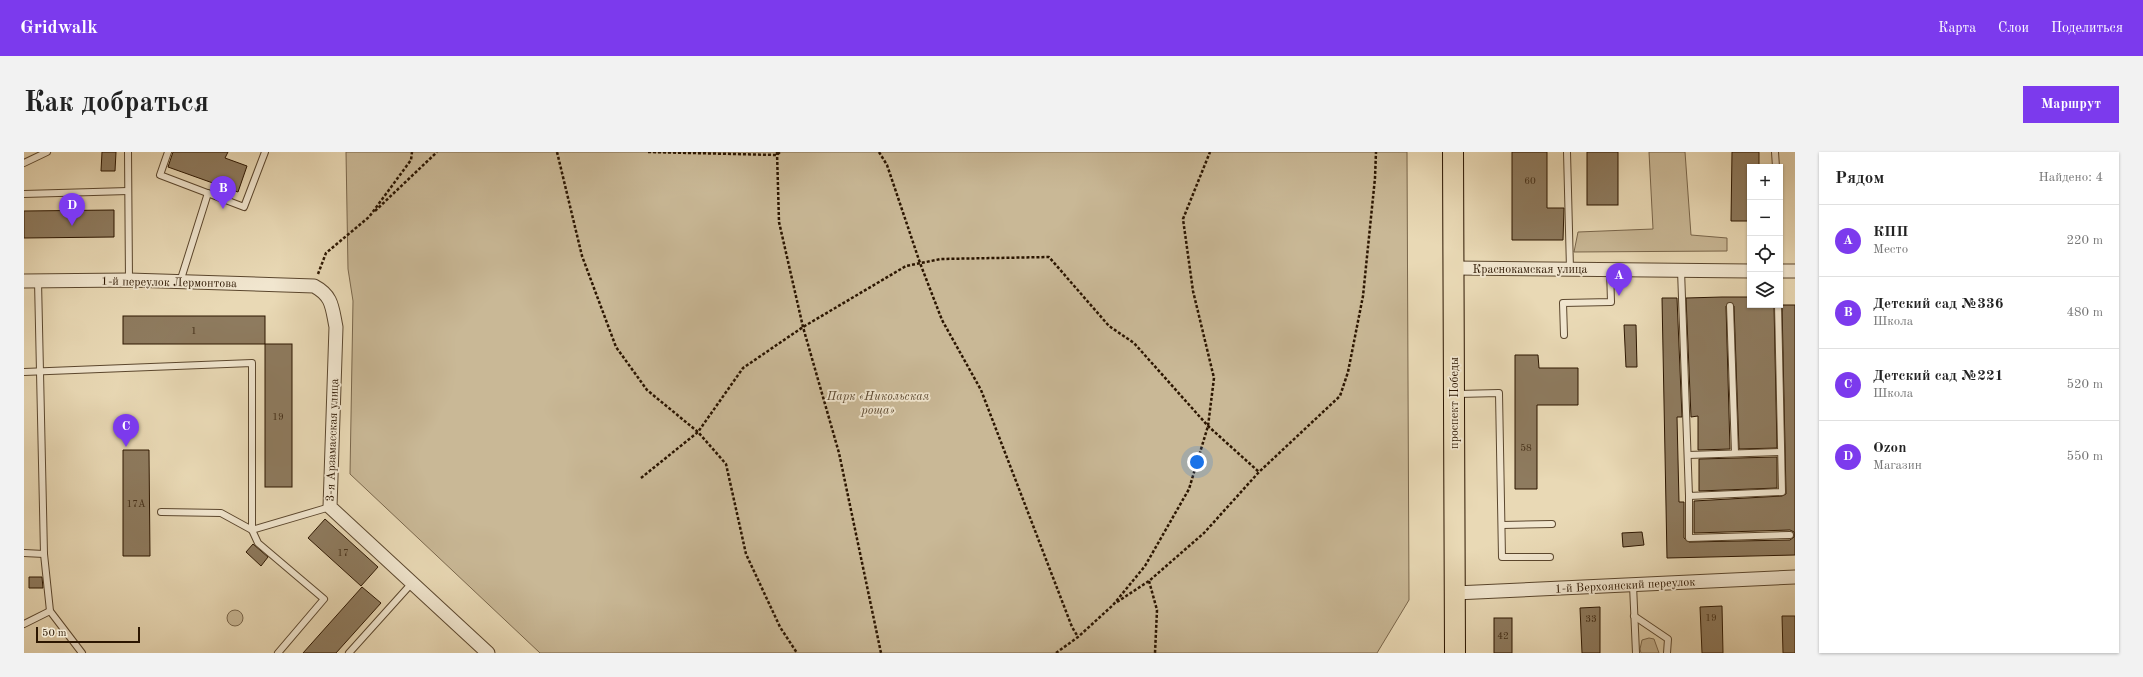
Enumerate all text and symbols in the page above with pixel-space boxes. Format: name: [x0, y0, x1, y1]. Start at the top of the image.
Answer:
text: Gridwalk: [20, 19, 98, 38]
text: Карта: [1938, 21, 1976, 35]
text: Слои: [1998, 21, 2029, 35]
text: Поделиться: [2051, 21, 2123, 35]
button: Маршрут: [2023, 86, 2119, 123]
text: Как добраться: [24, 90, 209, 118]
map controls: [1747, 164, 1783, 308]
button: +: [1747, 164, 1783, 200]
text: Рядом: [1835, 170, 1884, 187]
text: Найдено: 4: [2039, 171, 2103, 184]
pin: B: [210, 176, 236, 209]
house number: 60: [1524, 176, 1536, 186]
pin: D: [59, 193, 85, 226]
button: −: [1747, 200, 1783, 236]
text: КПП: [1873, 225, 1908, 240]
text: A: [1843, 234, 1853, 247]
text: 220 m: [2066, 234, 2103, 247]
button: locate: [1747, 236, 1783, 272]
text: Место: [1873, 243, 1908, 256]
pin: A: [1606, 263, 1632, 296]
street label: Краснокамская улица: [1473, 264, 1588, 276]
button: layers: [1747, 272, 1783, 308]
street label: 1-й переулок Лермонтова: [101, 276, 237, 290]
text: Детский сад №336: [1873, 297, 2003, 312]
text: B: [1843, 306, 1853, 319]
text: 480 m: [2066, 306, 2103, 319]
text: Школа: [1873, 315, 1913, 328]
house number: 1: [191, 326, 197, 336]
street label: проспект Победы: [1449, 357, 1461, 449]
text: Детский сад №221: [1873, 369, 2003, 384]
street label: 3-я Арзамасская улица: [325, 378, 341, 502]
text: C: [1844, 378, 1852, 391]
text: 520 m: [2066, 378, 2103, 391]
text: Школа: [1873, 387, 1913, 400]
park label: Парк «Никольская роща»: [826, 391, 930, 417]
house number: 19: [272, 412, 284, 422]
pin: C: [113, 414, 139, 447]
text: Ozon: [1873, 441, 1906, 456]
house number: 58: [1520, 443, 1532, 453]
text: D: [1843, 450, 1853, 463]
text: 550 m: [2066, 450, 2103, 463]
your location: [1187, 452, 1207, 472]
text: Магазин: [1873, 459, 1922, 472]
house number: 17А: [126, 499, 146, 509]
house number: 17: [337, 548, 349, 558]
street label: 1-й Верхоянский переулок: [1554, 576, 1696, 596]
house number: 19: [1705, 613, 1717, 623]
house number: 33: [1585, 614, 1597, 624]
scale bar: [36, 625, 140, 644]
text: 50 m: [42, 628, 67, 639]
house number: 42: [1497, 631, 1509, 641]

